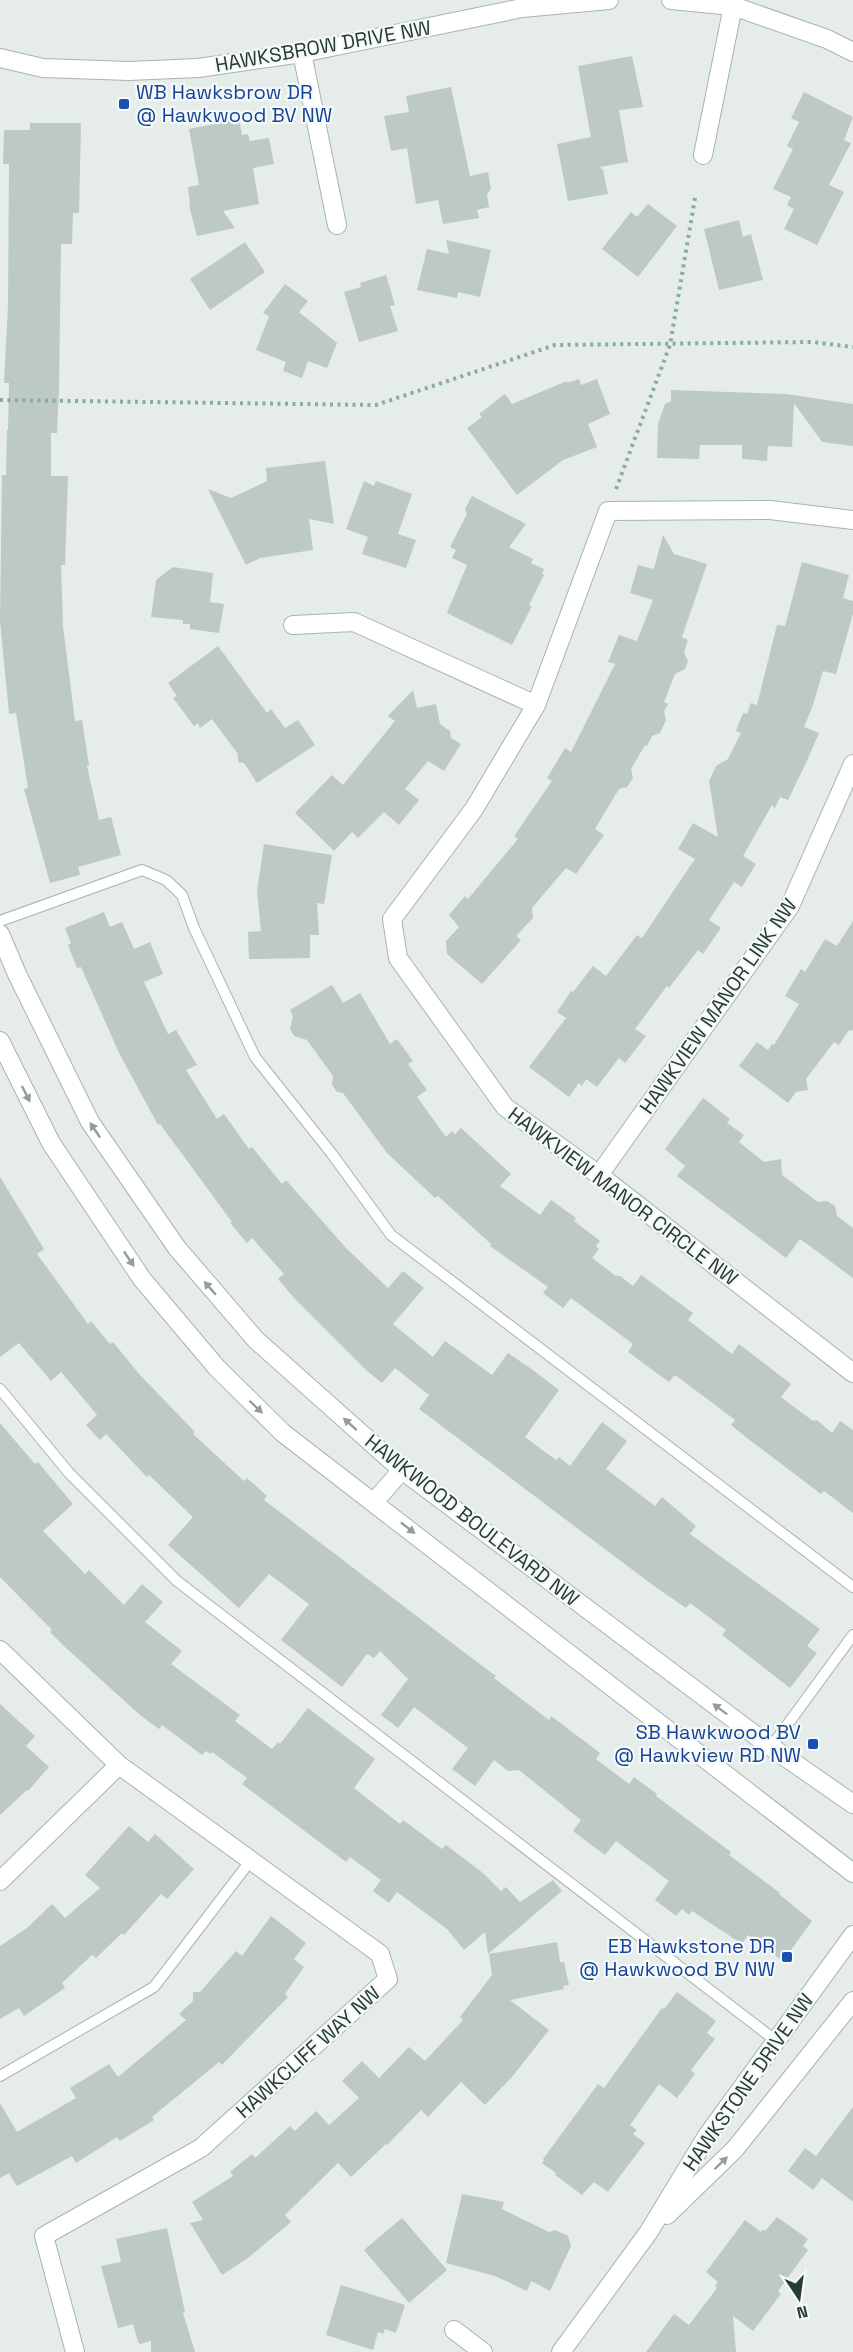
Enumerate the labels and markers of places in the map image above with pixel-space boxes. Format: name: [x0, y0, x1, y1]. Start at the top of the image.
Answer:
place label: WB Hawksbrow DR @ Hawkwood BV NW: [136, 79, 332, 128]
marker: WB Hawksbrow DR @ Hawkwood BV NW: [117, 97, 131, 111]
place label: SB Hawkwood BV @ Hawkview RD NW: [614, 1719, 801, 1768]
marker: SB Hawkwood BV @ Hawkview RD NW: [806, 1737, 820, 1751]
place label: EB Hawkstone DR @ Hawkwood BV NW: [579, 1933, 775, 1982]
marker: EB Hawkstone DR @ Hawkwood BV NW: [780, 1950, 794, 1964]

